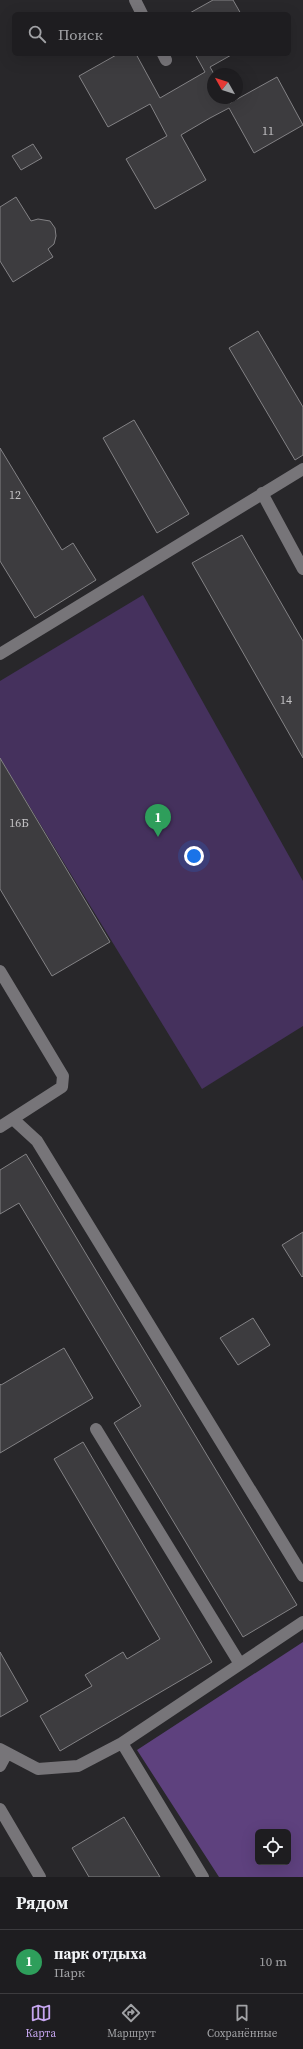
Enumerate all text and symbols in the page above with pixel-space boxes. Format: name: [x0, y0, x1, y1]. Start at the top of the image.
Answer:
search box: [12, 12, 291, 56]
icon: search: [26, 23, 48, 45]
text: Поиск: [58, 24, 103, 45]
north arrow: [207, 68, 243, 104]
house number: 11: [262, 123, 274, 139]
house number: 12: [9, 487, 21, 503]
house number: 14: [280, 692, 292, 708]
pin: 1: [145, 804, 171, 837]
house number: 16Б: [9, 815, 29, 831]
your location: [184, 846, 204, 866]
map controls: [255, 1829, 291, 1865]
button: locate: [255, 1829, 291, 1865]
text: Рядом: [16, 1891, 68, 1915]
text: парк отдыха: [54, 1943, 146, 1964]
text: 1: [25, 1953, 33, 1970]
text: 10 m: [259, 1953, 287, 1970]
text: Парк: [54, 1964, 85, 1981]
tab: Карта: [26, 2002, 56, 2041]
tab: Маршрут: [107, 2002, 156, 2041]
tab: Сохранённые: [207, 2002, 277, 2041]

